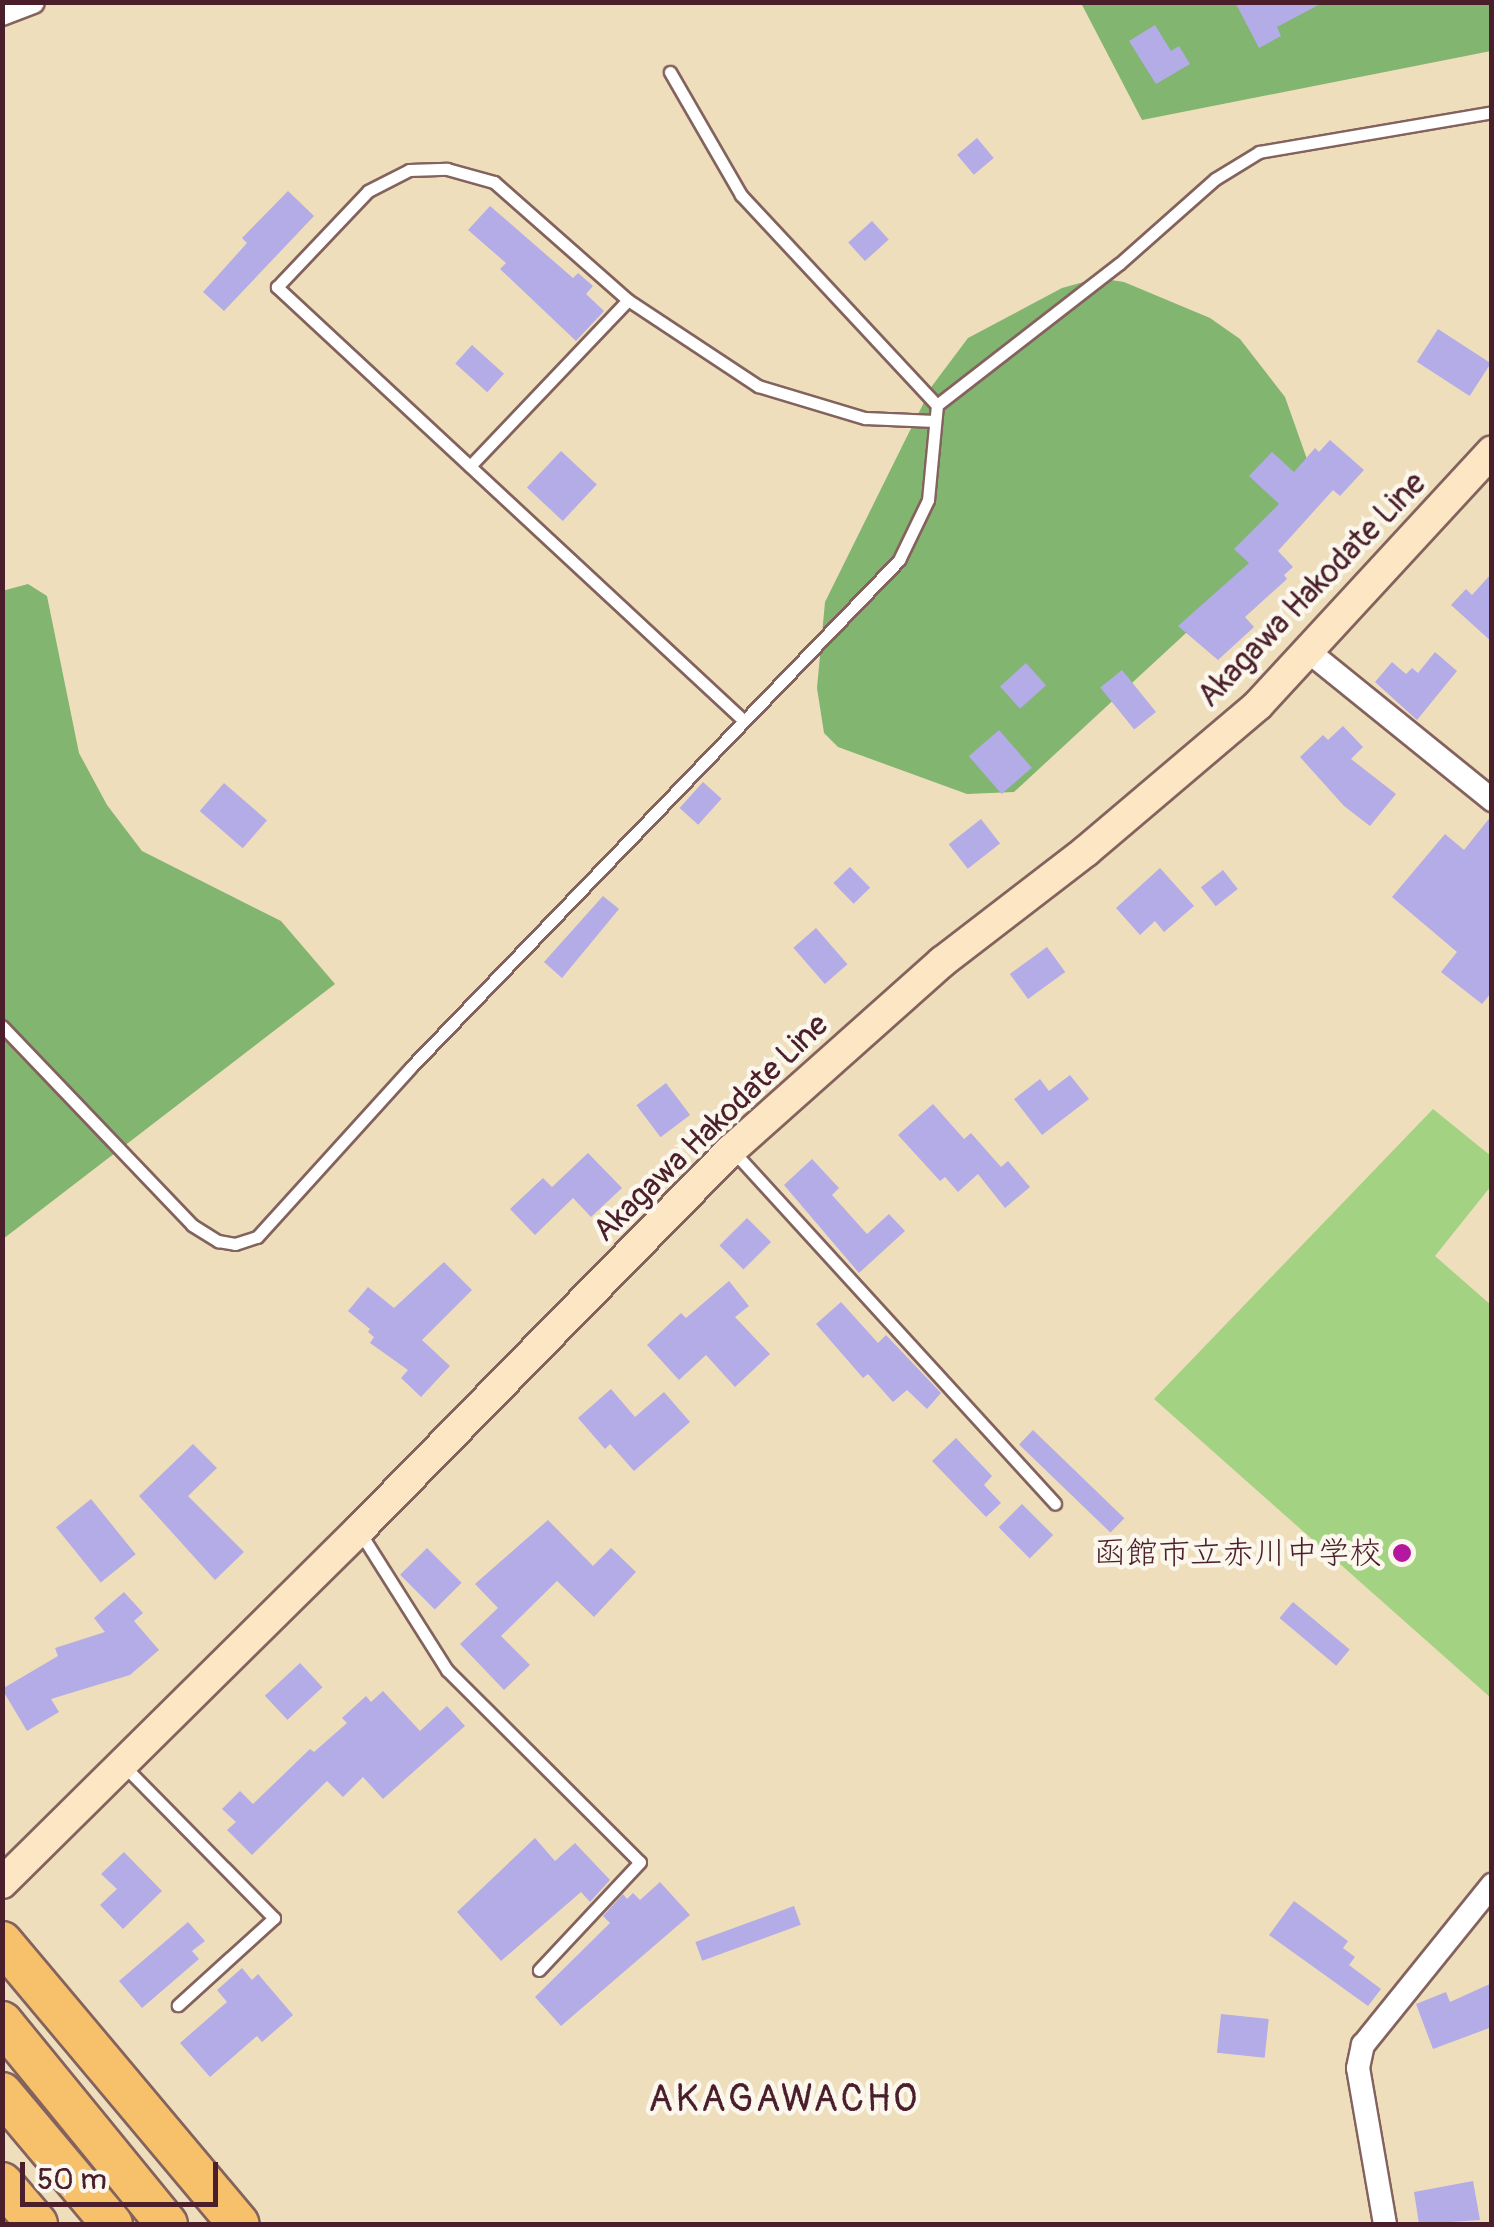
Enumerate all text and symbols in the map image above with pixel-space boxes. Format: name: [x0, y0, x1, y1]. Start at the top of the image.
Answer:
street label: Akagawa Hakodate Line: [1190, 465, 1434, 715]
street label: Akagawa Hakodate Line: [586, 1006, 836, 1250]
place label: 函館市立赤川中学校: [1094, 1534, 1382, 1572]
marker: 函館市立赤川中学校: [1391, 1542, 1413, 1564]
district label: AKAGAWACHO: [648, 2077, 920, 2123]
scale bar: [25, 2142, 222, 2204]
text: 50 m: [37, 2161, 107, 2198]

